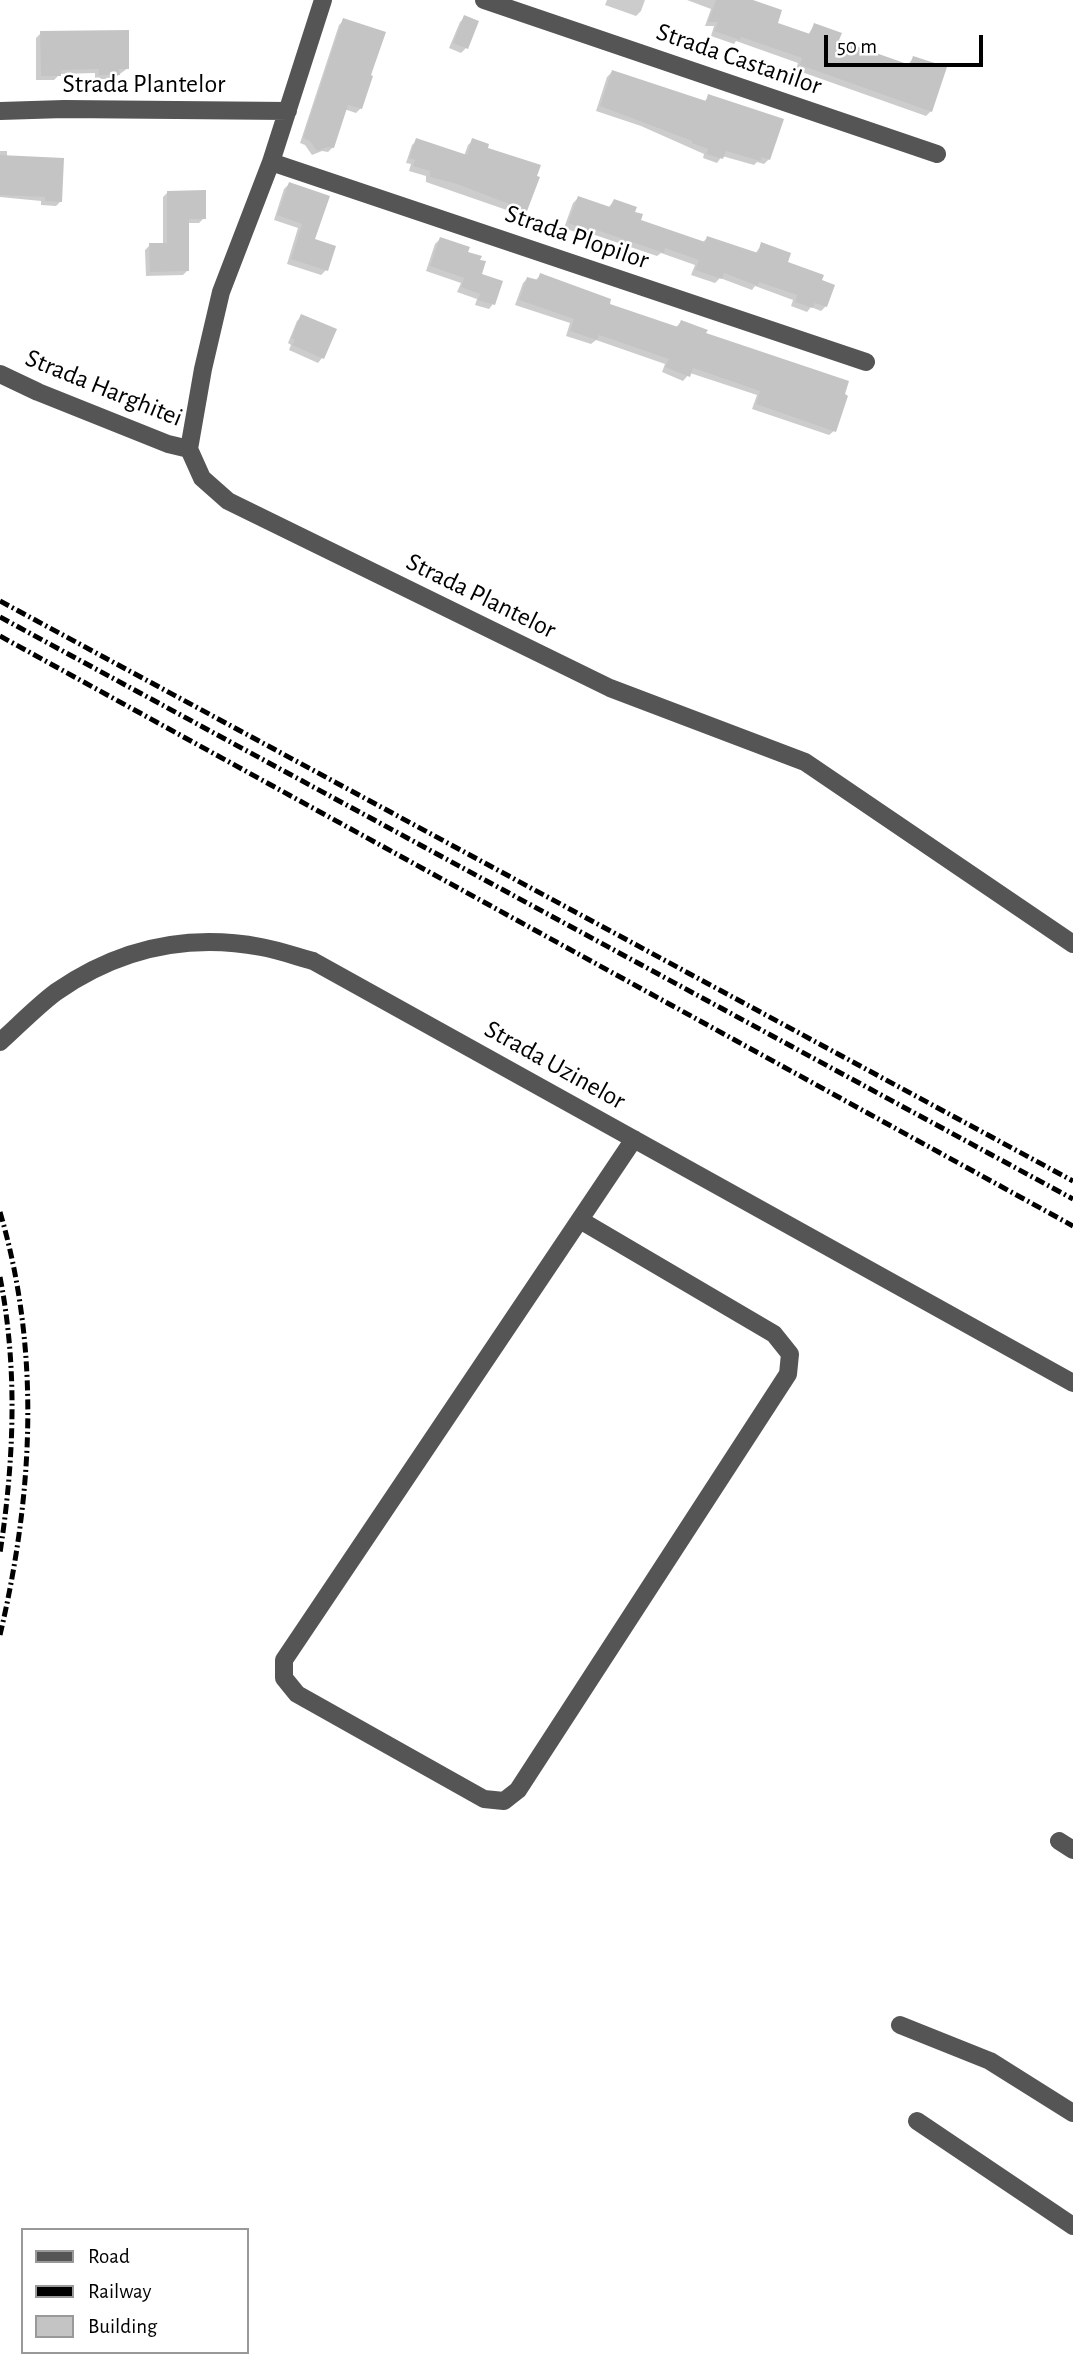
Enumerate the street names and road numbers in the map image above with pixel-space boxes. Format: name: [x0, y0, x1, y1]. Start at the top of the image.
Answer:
street label: Strada Castanilor: [652, 16, 826, 102]
street label: Strada Plantelor: [63, 68, 225, 100]
street label: Strada Plopilor: [501, 198, 653, 276]
street label: Strada Harghitei: [21, 342, 187, 434]
street label: Strada Plantelor: [401, 546, 561, 646]
street label: Strada Uzinelor: [479, 1013, 631, 1117]

